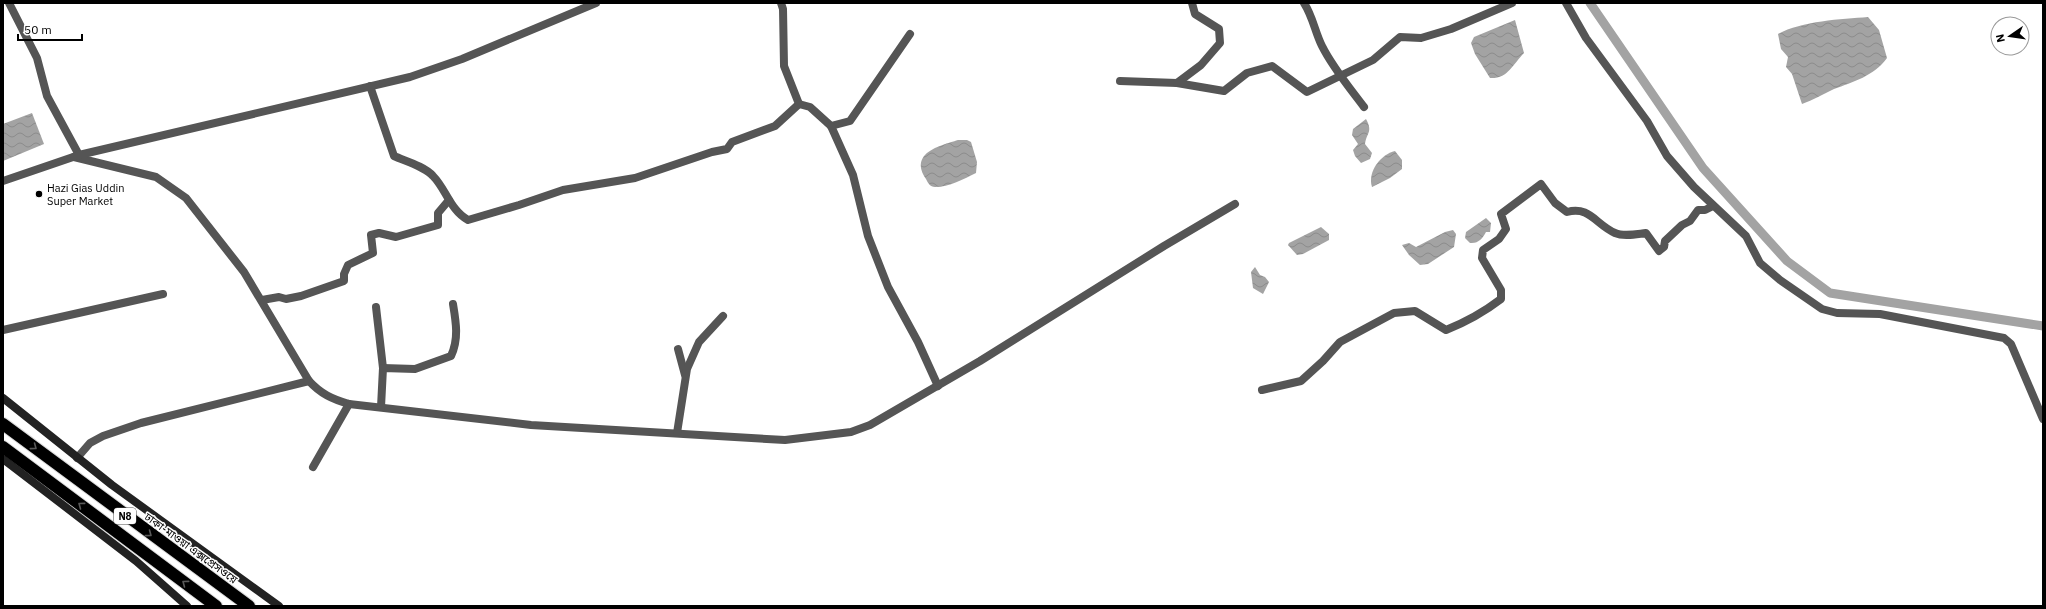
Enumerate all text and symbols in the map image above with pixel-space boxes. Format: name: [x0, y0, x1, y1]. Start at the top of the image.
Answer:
scale bar: [18, 16, 82, 42]
north arrow: [1990, 16, 2030, 56]
text: 50 m: [24, 22, 52, 37]
text: N: [1993, 33, 2008, 44]
place label: Hazi Gias Uddin Super Market: [47, 181, 125, 208]
marker: Hazi Gias Uddin Super Market: [34, 189, 44, 199]
one-way arrow: [30, 442, 37, 449]
one-way arrow: [78, 503, 85, 510]
road number: N8: [114, 508, 136, 524]
street label: ঢাকা-মাওয়া এক্সপ্রেসওয়ে: [141, 509, 240, 586]
one-way arrow: [145, 529, 152, 536]
one-way arrow: [182, 580, 189, 588]

